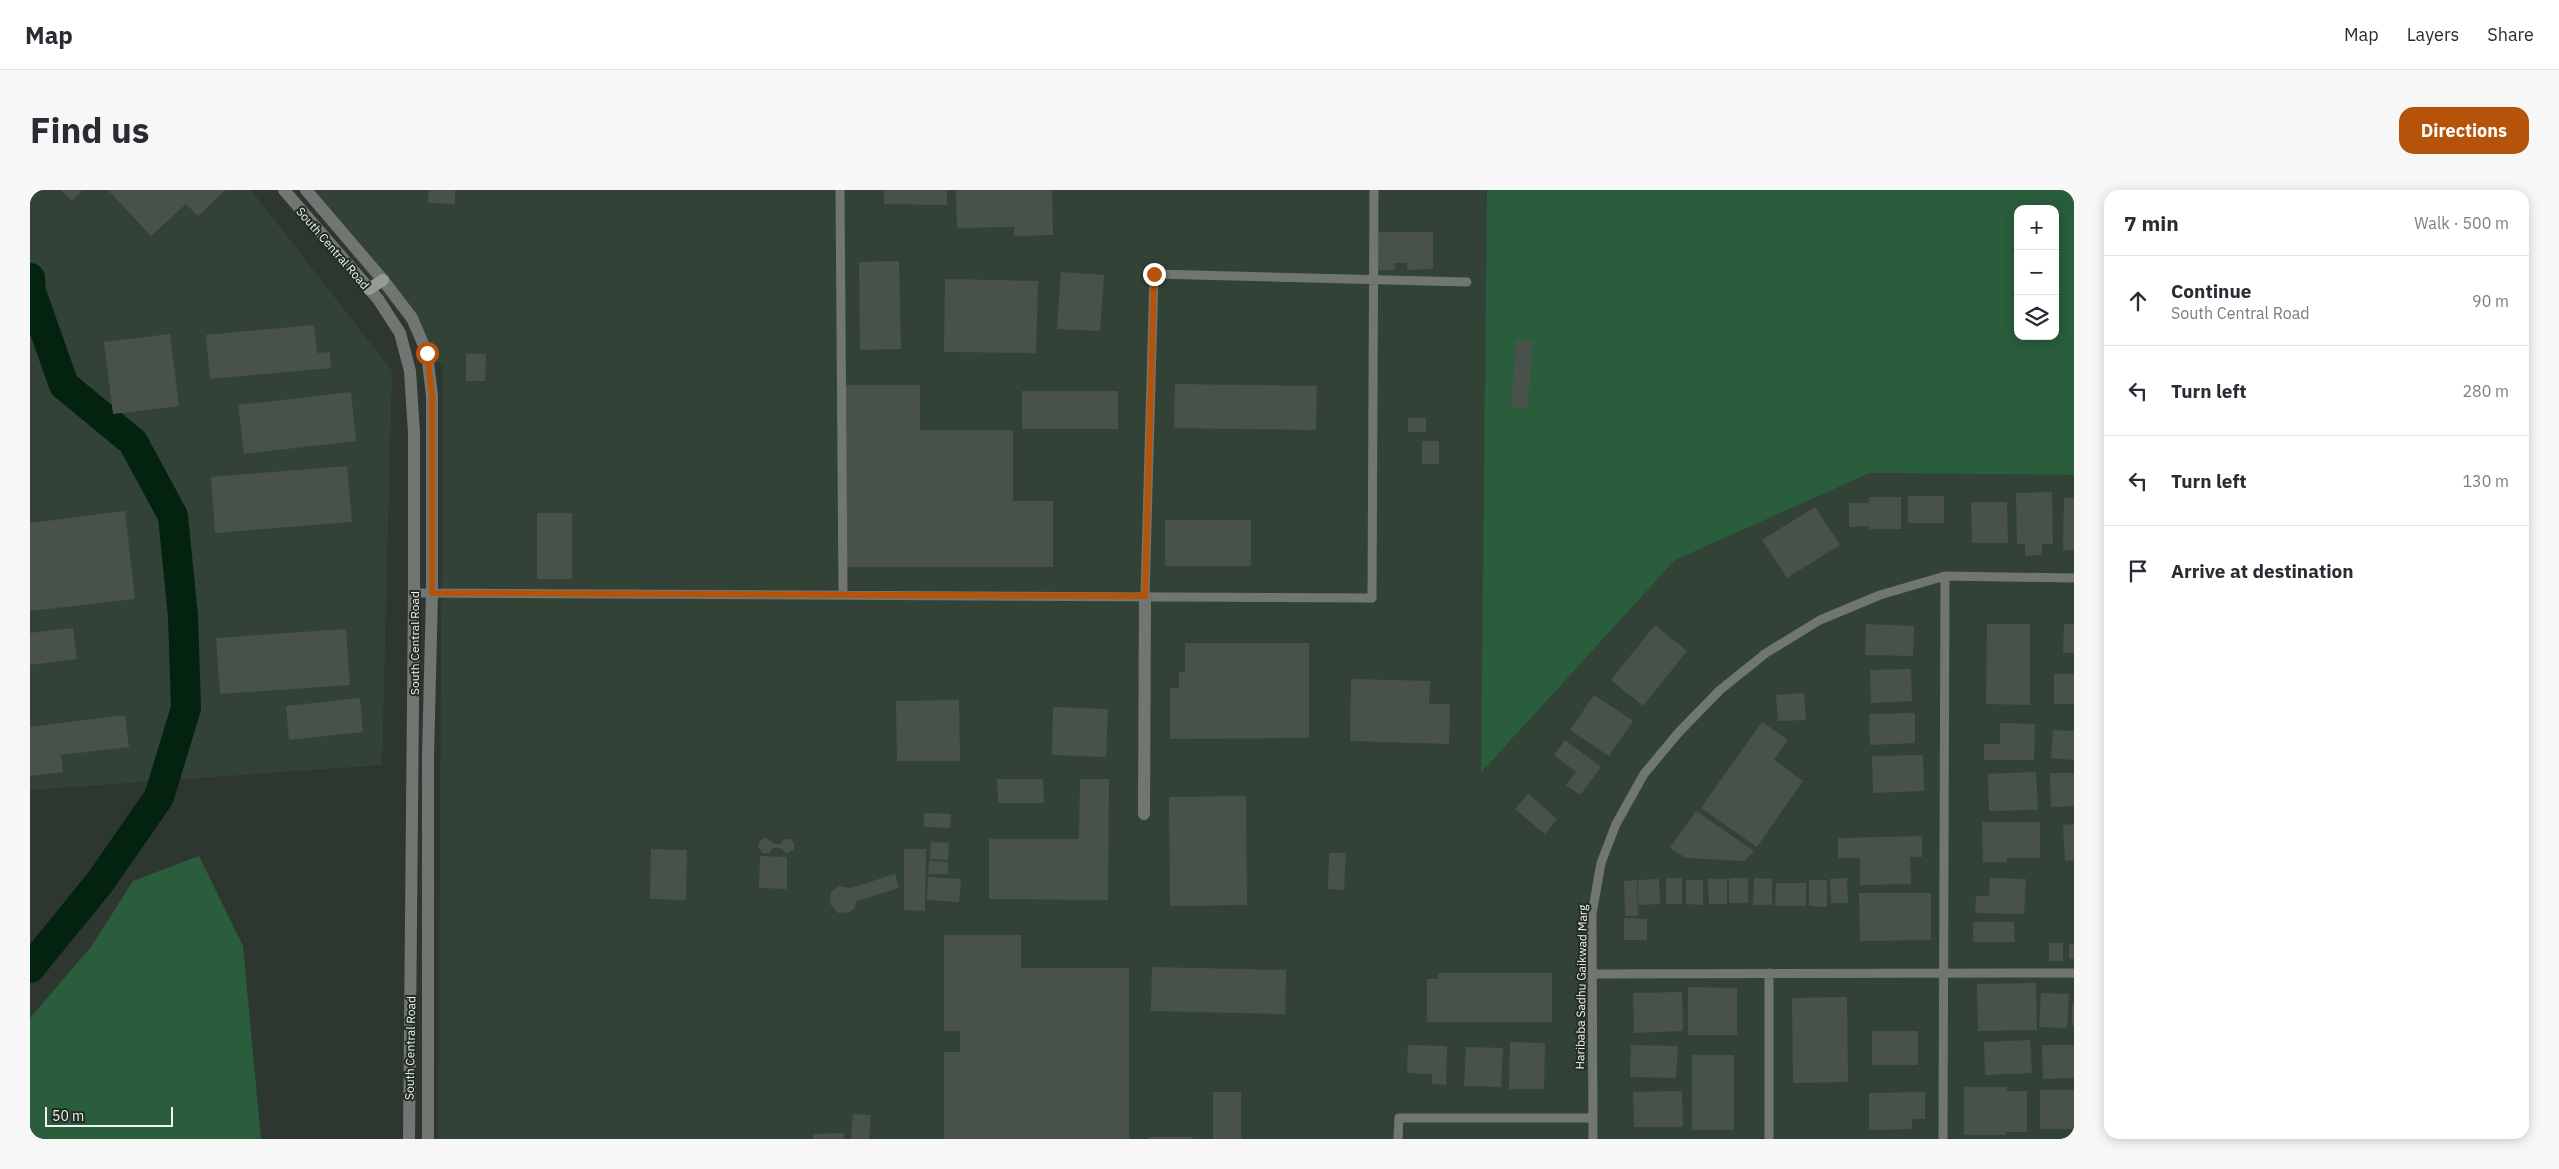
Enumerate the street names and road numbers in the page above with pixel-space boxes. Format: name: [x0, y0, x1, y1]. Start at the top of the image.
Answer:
street label: South Central Road: [293, 204, 373, 292]
street label: South Central Road: [407, 591, 422, 695]
street label: Haribaba Sadhu Gaikwad Marg: [1572, 904, 1590, 1069]
street label: South Central Road: [402, 996, 418, 1100]

